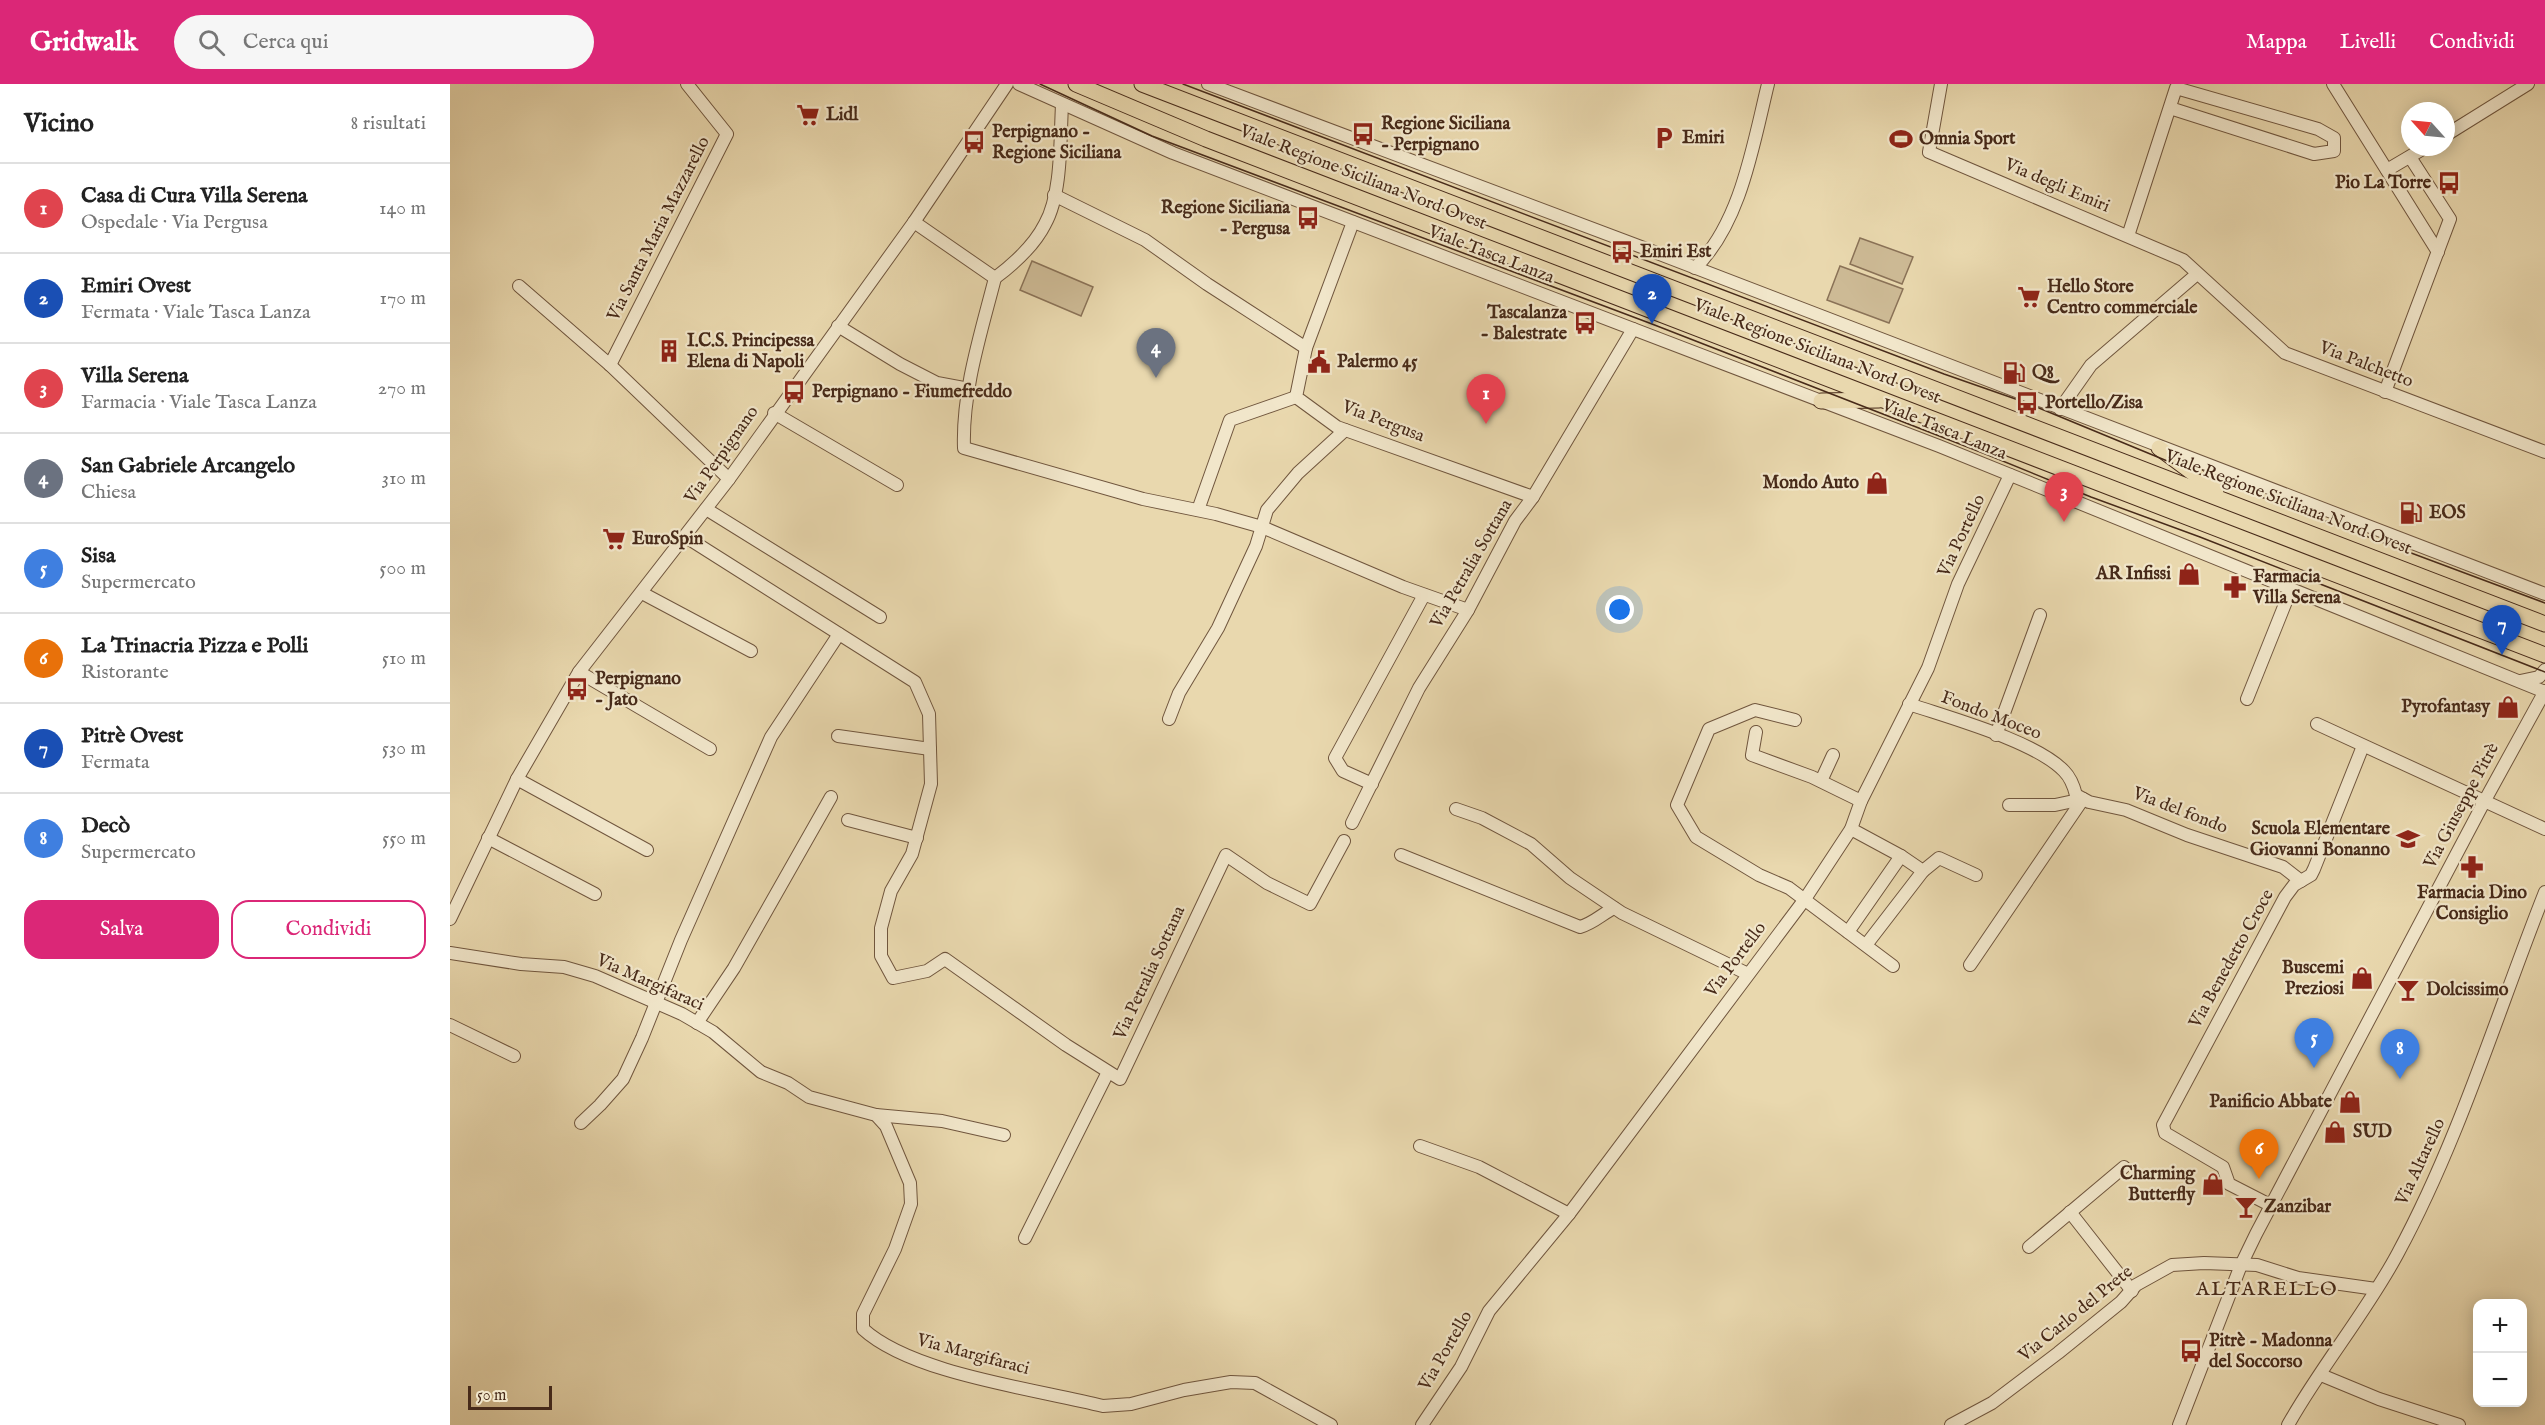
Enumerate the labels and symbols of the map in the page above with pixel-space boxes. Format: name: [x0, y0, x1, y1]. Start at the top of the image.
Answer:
supermarket icon: Lidl: [795, 102, 821, 128]
north arrow: [2401, 102, 2455, 156]
place label: Lidl: [826, 104, 859, 127]
place label: Regione Siciliana - Perpignano: [1381, 113, 1511, 157]
street label: Viale Regione Siciliana Nord Ovest: [1235, 120, 1490, 236]
place label: Perpignano - Regione Siciliana: [992, 121, 1122, 165]
bus stop icon: Regione Siciliana - Perpignano: [1350, 121, 1376, 147]
parking icon: Emiri: [1651, 125, 1677, 151]
sports icon: Omnia Sport: [1888, 126, 1914, 152]
place label: Emiri: [1682, 127, 1725, 150]
place label: Omnia Sport: [1919, 128, 2016, 151]
bus stop icon: Perpignano - Regione Siciliana: [961, 129, 987, 155]
street label: Via Santa Maria Mazzarello: [602, 133, 716, 326]
street label: Via degli Emiri: [2000, 153, 2113, 219]
bus stop icon: Pio La Torre: [2436, 170, 2462, 196]
place label: Pio La Torre: [2335, 172, 2432, 195]
place label: Regione Siciliana - Pergusa: [1161, 197, 1291, 241]
bus stop icon: Regione Siciliana - Pergusa: [1295, 205, 1321, 231]
street label: Viale Tasca Lanza: [1424, 220, 1557, 290]
bus stop icon: Emiri Est: [1609, 239, 1635, 265]
place label: Emiri Est: [1640, 241, 1712, 264]
pin: 2: [1632, 274, 1672, 324]
place label: Hello Store Centro commerciale: [2047, 276, 2198, 320]
supermarket icon: Hello Store Centro commerciale: [2016, 284, 2042, 310]
street label: Viale Regione Siciliana Nord Ovest: [1689, 294, 1944, 410]
place label: Tascalanza - Balestrate: [1481, 302, 1568, 346]
bus stop icon: Tascalanza - Balestrate: [1572, 310, 1598, 336]
pin: 4: [1136, 328, 1176, 378]
place label: I.C.S. Principessa Elena di Napoli: [687, 330, 815, 374]
street label: Via Palchetto: [2315, 336, 2416, 394]
building icon: I.C.S. Principessa Elena di Napoli: [656, 338, 682, 364]
public building icon: Palermo 45: [1306, 349, 1332, 375]
place label: Palermo 45: [1337, 351, 1418, 374]
fuel station icon: Q8: [2001, 360, 2027, 386]
place label: Q8: [2032, 362, 2060, 385]
pin: 1: [1466, 374, 1506, 424]
bus stop icon: Perpignano - Fiumefreddo: [781, 379, 807, 405]
place label: Perpignano - Fiumefreddo: [812, 381, 1012, 404]
bus stop icon: Portello/Zisa: [2014, 390, 2040, 416]
place label: Portello/Zisa: [2045, 392, 2144, 415]
street label: Viale Tasca Lanza: [1877, 394, 2010, 466]
street label: Via Pergusa: [1338, 395, 1428, 448]
street label: Via Perpignano: [679, 401, 764, 509]
street label: Viale Regione Siciliana Nord Ovest: [2160, 445, 2415, 561]
shop icon: Mondo Auto: [1864, 470, 1890, 496]
place label: Mondo Auto: [1762, 472, 1859, 495]
pin: 3: [2044, 472, 2084, 522]
street label: Via Portello: [1932, 491, 1991, 582]
street label: Via Petralia Sottana: [1425, 495, 1518, 633]
fuel station icon: EOS: [2398, 500, 2424, 526]
place label: EOS: [2429, 502, 2466, 525]
supermarket icon: EuroSpin: [601, 526, 627, 552]
place label: EuroSpin: [632, 528, 704, 551]
shop icon: AR Infissi: [2176, 561, 2202, 587]
place label: AR Infissi: [2095, 563, 2171, 586]
place label: Farmacia Villa Serena: [2252, 566, 2342, 610]
pharmacy icon: Farmacia Villa Serena: [2222, 574, 2248, 600]
your location: [1605, 595, 1634, 624]
pin: 7: [2482, 606, 2522, 655]
place label: Perpignano - Jato: [595, 668, 681, 712]
bus stop icon: Perpignano - Jato: [564, 676, 590, 702]
street label: Fondo Moceo: [1937, 686, 2045, 746]
shop icon: Pyrofantasy: [2495, 694, 2521, 720]
place label: Pyrofantasy: [2401, 696, 2491, 719]
street label: Via Giuseppe Pitrè: [2419, 739, 2505, 874]
street label: Via del fondo: [2128, 782, 2231, 840]
place label: Scuola Elementare Giovanni Bonanno: [2250, 818, 2391, 862]
school or university icon: Scuola Elementare Giovanni Bonanno: [2395, 826, 2421, 852]
pharmacy icon: Farmacia Dino Consiglio: [2459, 854, 2485, 880]
place label: Farmacia Dino Consiglio: [2417, 882, 2527, 926]
street label: Via Benedetto Croce: [2184, 886, 2280, 1033]
street label: Via Petralia Sottana: [1108, 902, 1191, 1045]
street label: Via Portello: [1700, 918, 1772, 1003]
street label: Via Margifaraci: [592, 949, 708, 1017]
place label: Buscemi Preziosi: [2282, 957, 2344, 1001]
shop icon: Buscemi Preziosi: [2349, 965, 2375, 991]
bar icon: Dolcissimo: [2395, 977, 2421, 1003]
place label: Dolcissimo: [2426, 979, 2509, 1002]
pin: 5: [2294, 1018, 2334, 1068]
pin: 8: [2380, 1030, 2420, 1079]
shop icon: Panificio Abbate: [2337, 1089, 2363, 1115]
place label: Panificio Abbate: [2209, 1091, 2333, 1114]
street label: Via Altarello: [2390, 1114, 2451, 1210]
shop icon: SUD: [2322, 1119, 2348, 1145]
place label: SUD: [2353, 1121, 2392, 1144]
pin: 6: [2240, 1130, 2278, 1179]
place label: Charming Butterfly: [2120, 1163, 2196, 1207]
shop icon: Charming Butterfly: [2200, 1171, 2226, 1197]
bar icon: Zanzibar: [2233, 1194, 2259, 1220]
place label: Zanzibar: [2264, 1196, 2331, 1219]
street label: Via Carlo del Prete: [2013, 1261, 2138, 1368]
district label: ALTARELLO: [2195, 1277, 2338, 1302]
street label: Via Portello: [1413, 1307, 1478, 1396]
street label: Via Margifaraci: [913, 1329, 1032, 1381]
place label: Pitrè - Madonna del Soccorso: [2209, 1330, 2334, 1374]
bus stop icon: Pitrè - Madonna del Soccorso: [2178, 1338, 2204, 1364]
scale bar: [468, 1383, 552, 1410]

